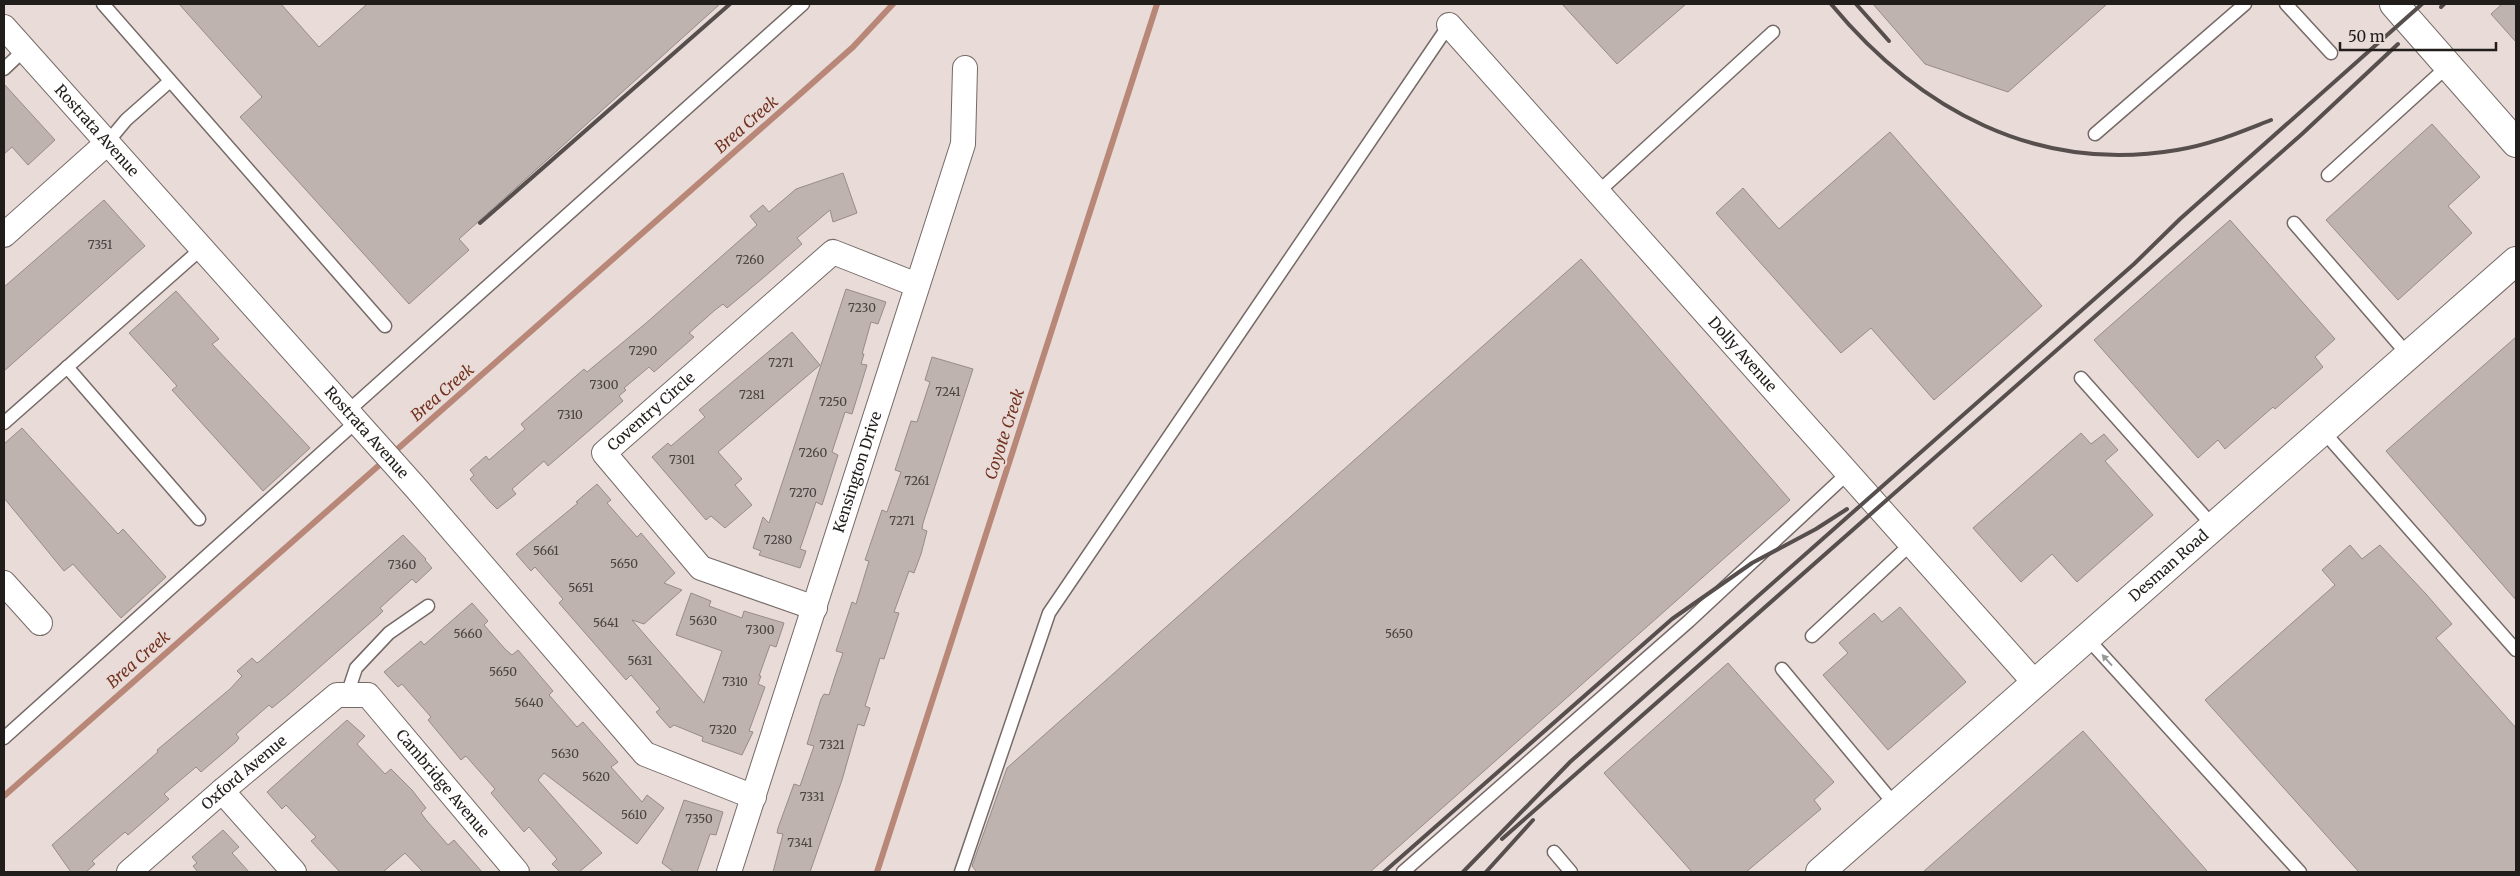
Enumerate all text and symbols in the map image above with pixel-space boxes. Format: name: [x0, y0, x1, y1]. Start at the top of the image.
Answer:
scale bar: [2340, 20, 2496, 52]
text: 50 m: [2348, 27, 2385, 46]
street label: Rostrata Avenue: [51, 80, 143, 180]
water label: Brea Creek: [710, 91, 782, 157]
house number: 7351: [88, 237, 113, 252]
house number: 7260: [736, 252, 764, 267]
house number: 7230: [848, 300, 876, 315]
street label: Dolly Avenue: [1704, 312, 1781, 396]
house number: 7290: [629, 343, 658, 358]
house number: 7271: [768, 355, 794, 370]
water label: Brea Creek: [406, 359, 478, 425]
street label: Coventry Circle: [603, 368, 699, 455]
house number: 7300: [590, 377, 619, 392]
street label: Rostrata Avenue: [321, 382, 413, 482]
house number: 7241: [935, 384, 961, 399]
water label: Coyote Creek: [980, 386, 1028, 482]
house number: 7281: [739, 387, 765, 402]
house number: 7250: [819, 394, 847, 409]
house number: 7310: [557, 407, 583, 422]
street label: Kensington Drive: [829, 409, 885, 535]
house number: 7260: [799, 445, 827, 460]
house number: 7301: [669, 452, 696, 467]
house number: 7261: [904, 473, 930, 488]
house number: 7270: [789, 485, 817, 500]
house number: 7271: [889, 513, 915, 528]
street label: Desman Road: [2125, 525, 2212, 606]
house number: 7280: [764, 532, 792, 547]
house number: 5661: [533, 543, 560, 558]
house number: 5650: [610, 556, 638, 571]
house number: 7360: [388, 557, 416, 572]
house number: 5651: [568, 580, 594, 595]
house number: 5630: [689, 613, 717, 628]
house number: 5641: [593, 615, 620, 630]
house number: 7300: [746, 622, 775, 637]
water label: Brea Creek: [102, 626, 174, 692]
house number: 5660: [453, 626, 483, 641]
house number: 5650: [1385, 626, 1413, 641]
house number: 5631: [627, 653, 653, 668]
one-way arrow: [2101, 654, 2113, 666]
house number: 5650: [489, 664, 517, 679]
house number: 7310: [722, 674, 748, 689]
house number: 5640: [514, 695, 544, 710]
house number: 7320: [709, 722, 737, 737]
street label: Cambridge Avenue: [392, 725, 494, 841]
street label: Oxford Avenue: [197, 731, 290, 814]
house number: 7321: [819, 737, 845, 752]
house number: 5630: [551, 746, 579, 761]
house number: 5620: [582, 769, 610, 784]
house number: 7331: [800, 789, 825, 804]
house number: 5610: [621, 807, 647, 822]
house number: 7350: [685, 811, 713, 826]
house number: 7341: [787, 835, 813, 850]

